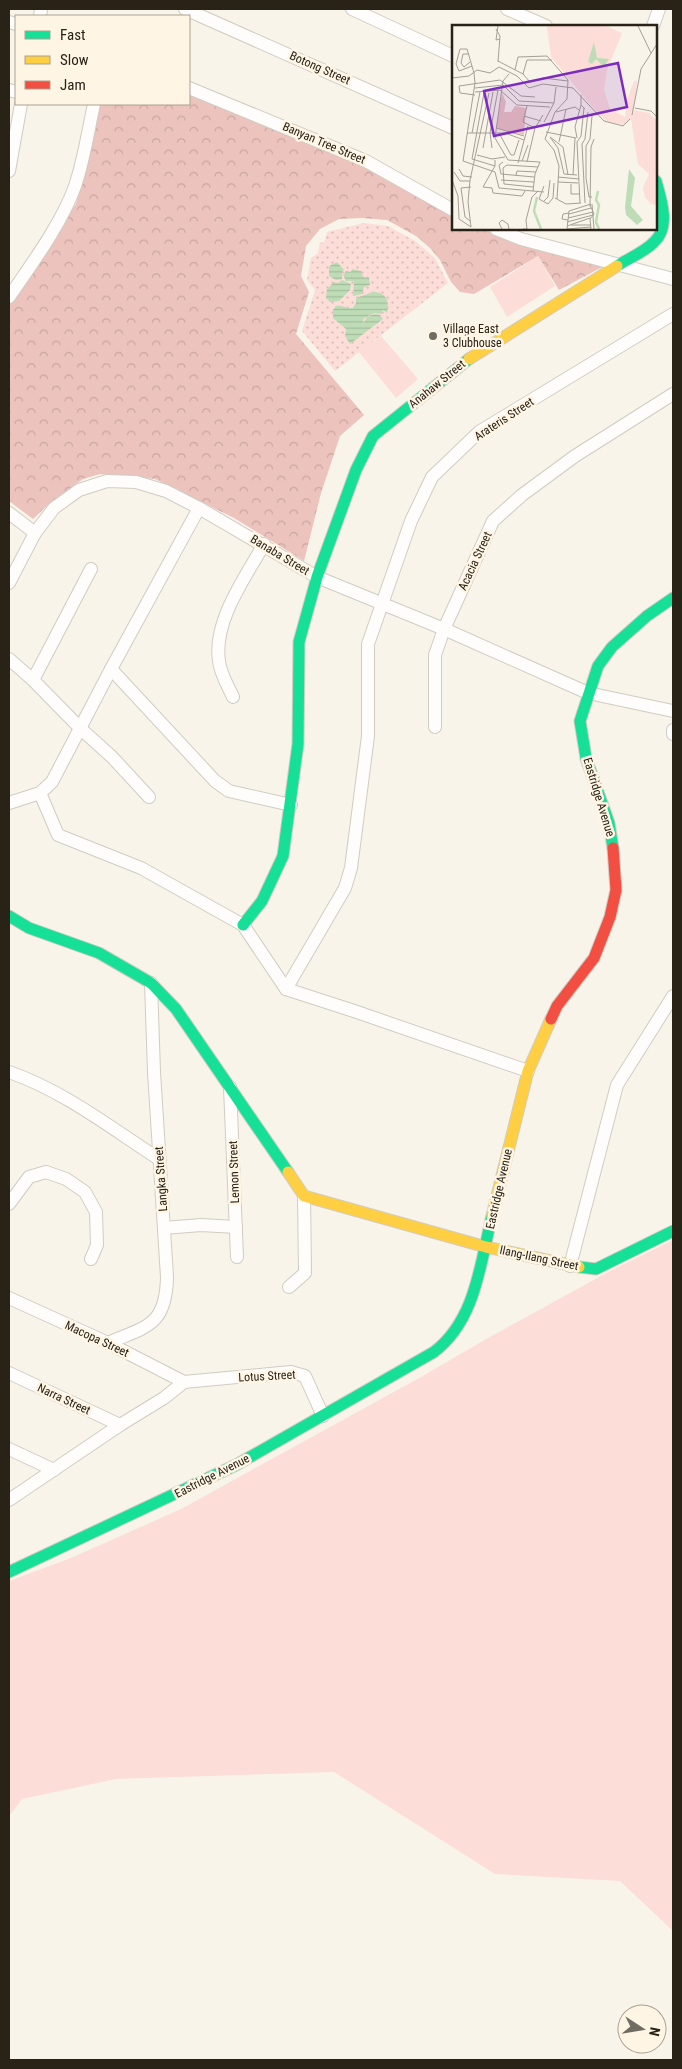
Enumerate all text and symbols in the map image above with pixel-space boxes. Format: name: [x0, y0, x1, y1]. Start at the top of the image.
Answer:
legend: [15, 15, 190, 105]
inset map: [452, 25, 657, 230]
text: Fast: [60, 26, 85, 44]
street label: Botong Street: [288, 48, 353, 88]
text: Slow: [60, 51, 89, 69]
text: Jam: [60, 76, 86, 94]
street label: Banyan Tree Street: [280, 119, 368, 167]
place label: Village East 3 Clubhouse: [443, 322, 502, 350]
marker: Village East 3 Clubhouse: [427, 330, 439, 342]
street label: Anahaw Street: [406, 357, 468, 411]
street label: Arateris Street: [472, 394, 537, 443]
street label: Acacia Street: [455, 529, 495, 593]
street label: Banaba Street: [248, 532, 312, 578]
street label: Eastridge Avenue: [580, 756, 618, 839]
street label: Lemon Street: [226, 1140, 242, 1204]
street label: Langka Street: [152, 1146, 170, 1212]
street label: Eastridge Avenue: [483, 1147, 515, 1231]
street label: Ilang-Ilang Street: [498, 1243, 580, 1273]
street label: Macopa Street: [63, 1318, 132, 1360]
street label: Lotus Street: [238, 1367, 296, 1384]
street label: Narra Street: [35, 1381, 93, 1418]
street label: Eastridge Avenue: [172, 1451, 252, 1501]
north arrow: [617, 2004, 667, 2054]
text: N: [646, 2026, 663, 2038]

